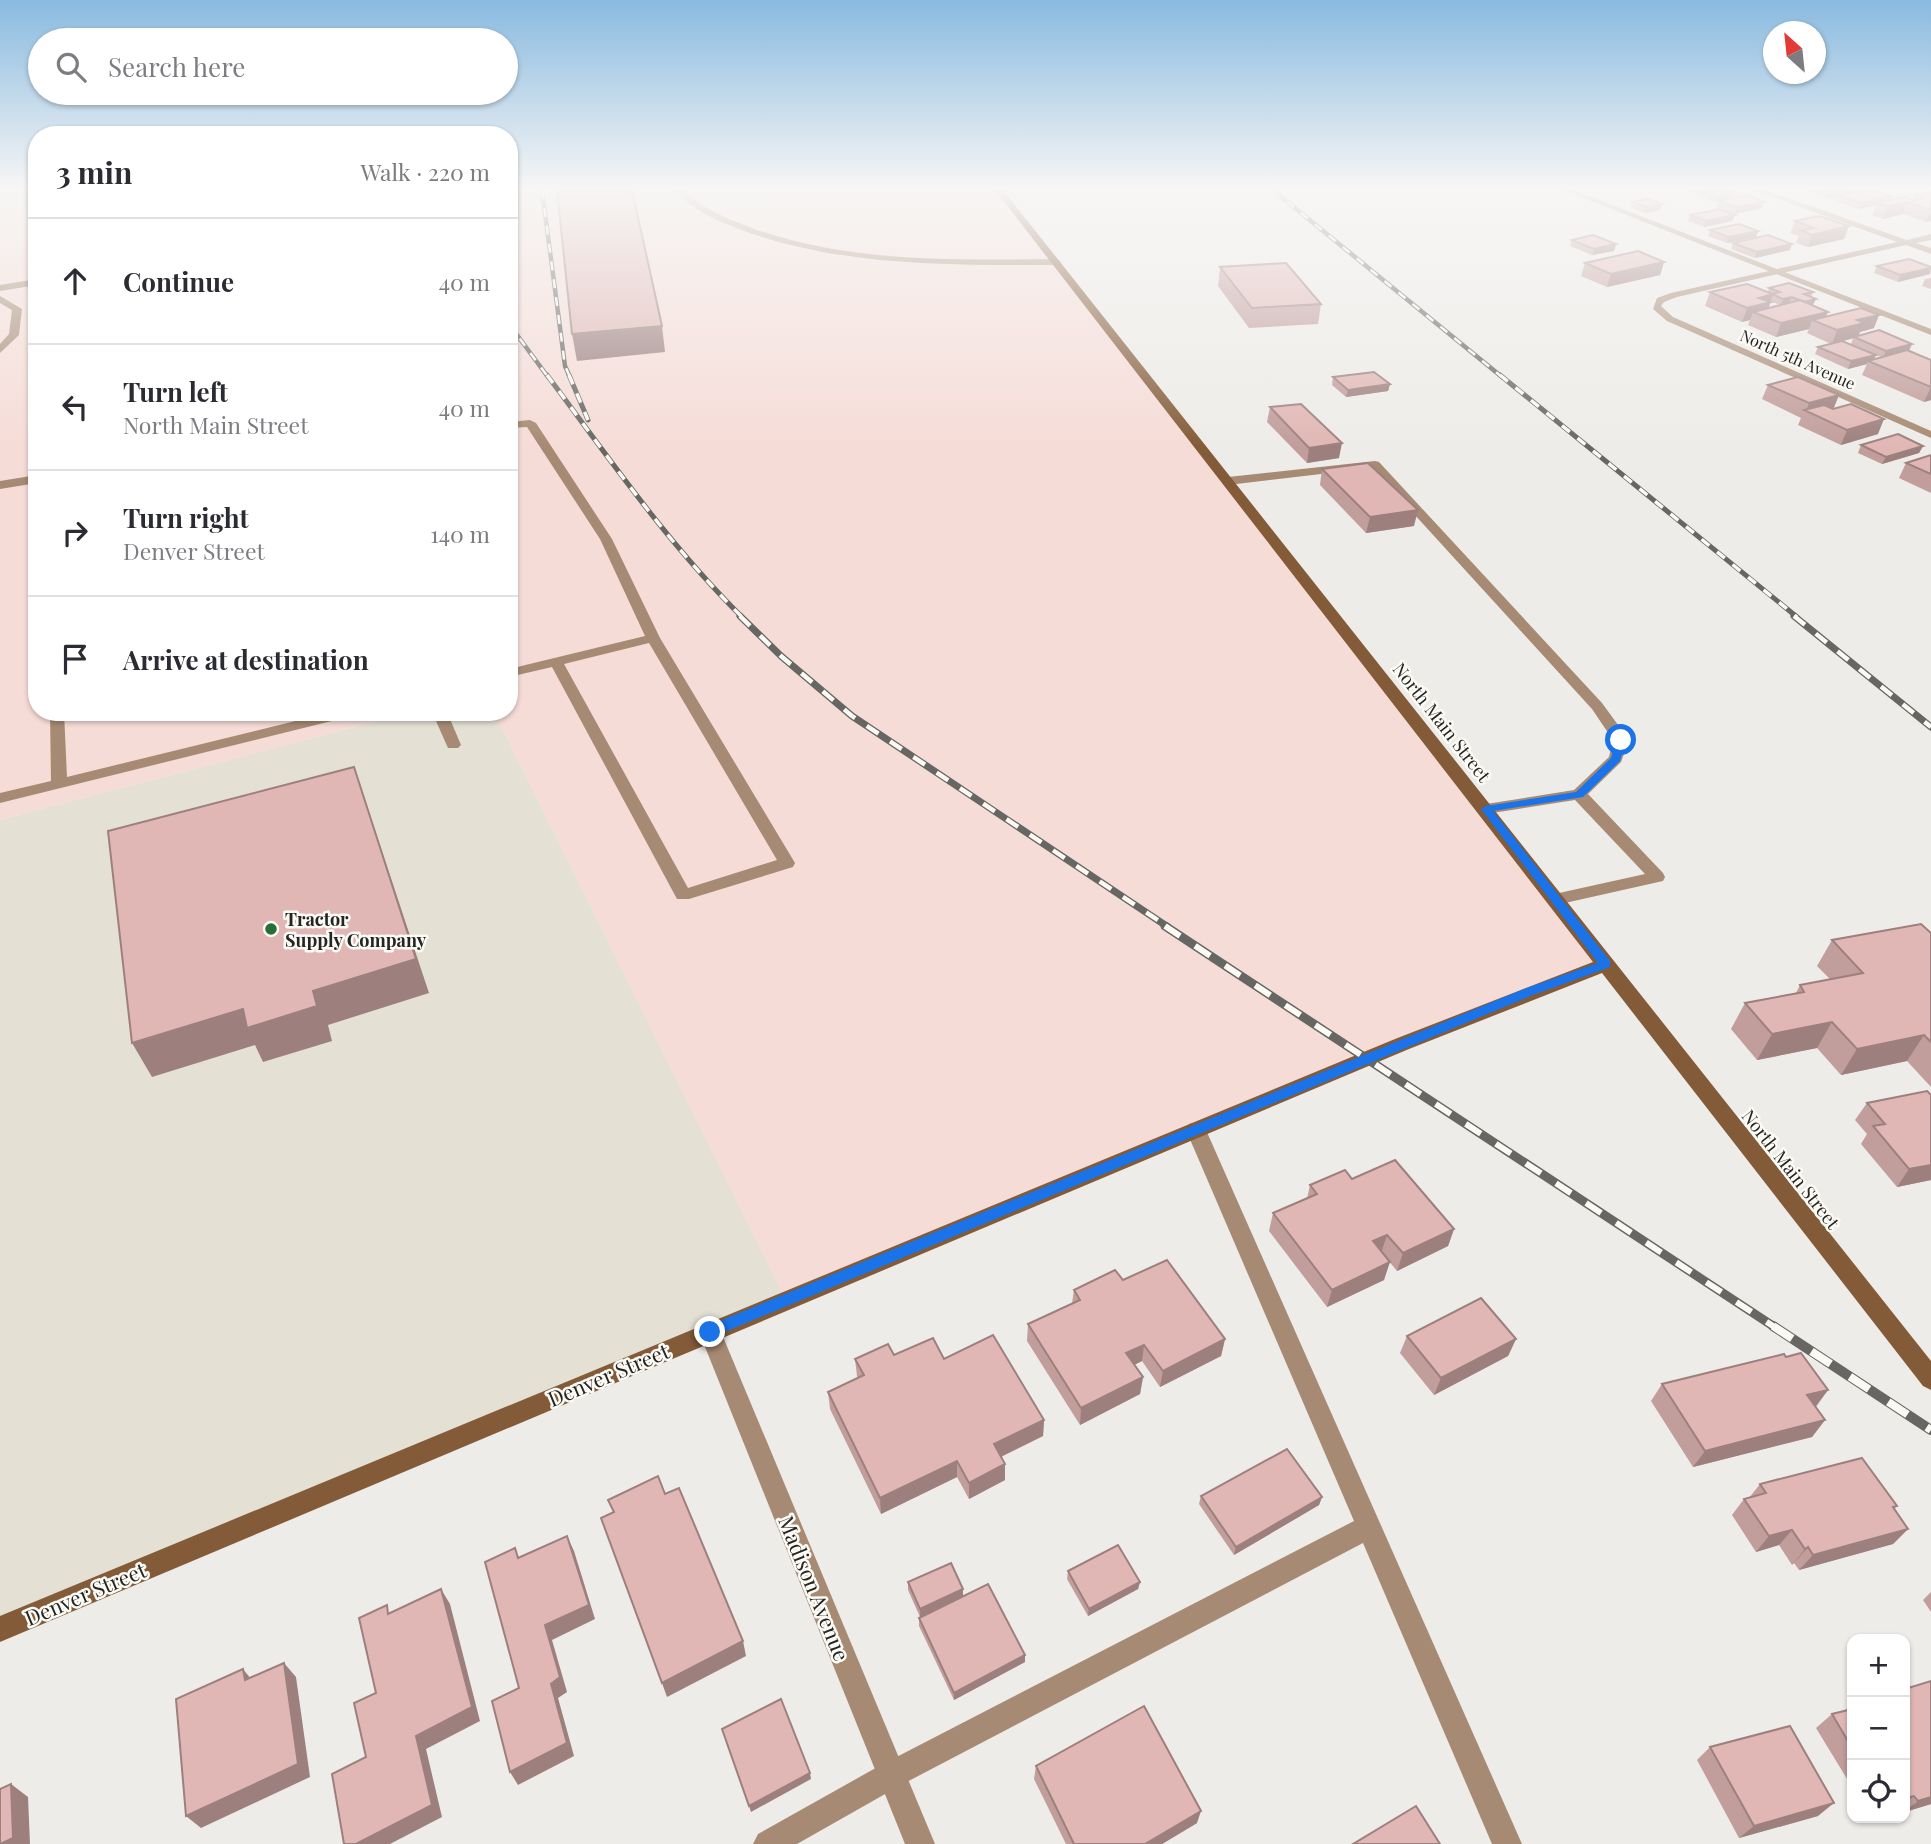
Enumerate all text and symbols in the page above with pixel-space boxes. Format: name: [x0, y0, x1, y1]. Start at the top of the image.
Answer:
north arrow: [1763, 21, 1826, 84]
search box: [28, 28, 518, 105]
icon: search: [52, 48, 90, 86]
text: Search here: [108, 49, 245, 84]
text: 3 min: [56, 152, 132, 192]
text: Walk · 220 m: [360, 156, 490, 187]
icon: ahead: [56, 262, 94, 300]
text: Continue: [123, 264, 234, 299]
text: 40 m: [439, 266, 490, 297]
street label: North 5th Avenue: [1737, 324, 1859, 394]
text: Turn left: [123, 374, 228, 409]
icon: left: [56, 388, 94, 426]
text: 40 m: [439, 392, 490, 423]
text: North Main Street: [123, 409, 308, 440]
text: Turn right: [123, 500, 249, 535]
icon: right: [56, 514, 94, 552]
text: 140 m: [430, 518, 490, 549]
text: Denver Street: [123, 535, 265, 566]
icon: arrive: [56, 640, 94, 678]
text: Arrive at destination: [123, 642, 369, 677]
street label: North Main Street: [1388, 657, 1496, 787]
route start: [1605, 724, 1636, 755]
place label: Tractor Supply Company: [285, 907, 427, 952]
marker: Tractor Supply Company: [263, 921, 279, 937]
street label: North Main Street: [1737, 1104, 1845, 1234]
route end: [694, 1316, 725, 1347]
street label: Denver Street: [543, 1336, 674, 1412]
street label: Madison Avenue: [773, 1511, 857, 1665]
street label: Denver Street: [20, 1555, 151, 1631]
map controls: [1847, 1634, 1910, 1823]
button: +: [1847, 1634, 1910, 1697]
button: −: [1847, 1697, 1910, 1760]
button: locate: [1847, 1760, 1910, 1823]

